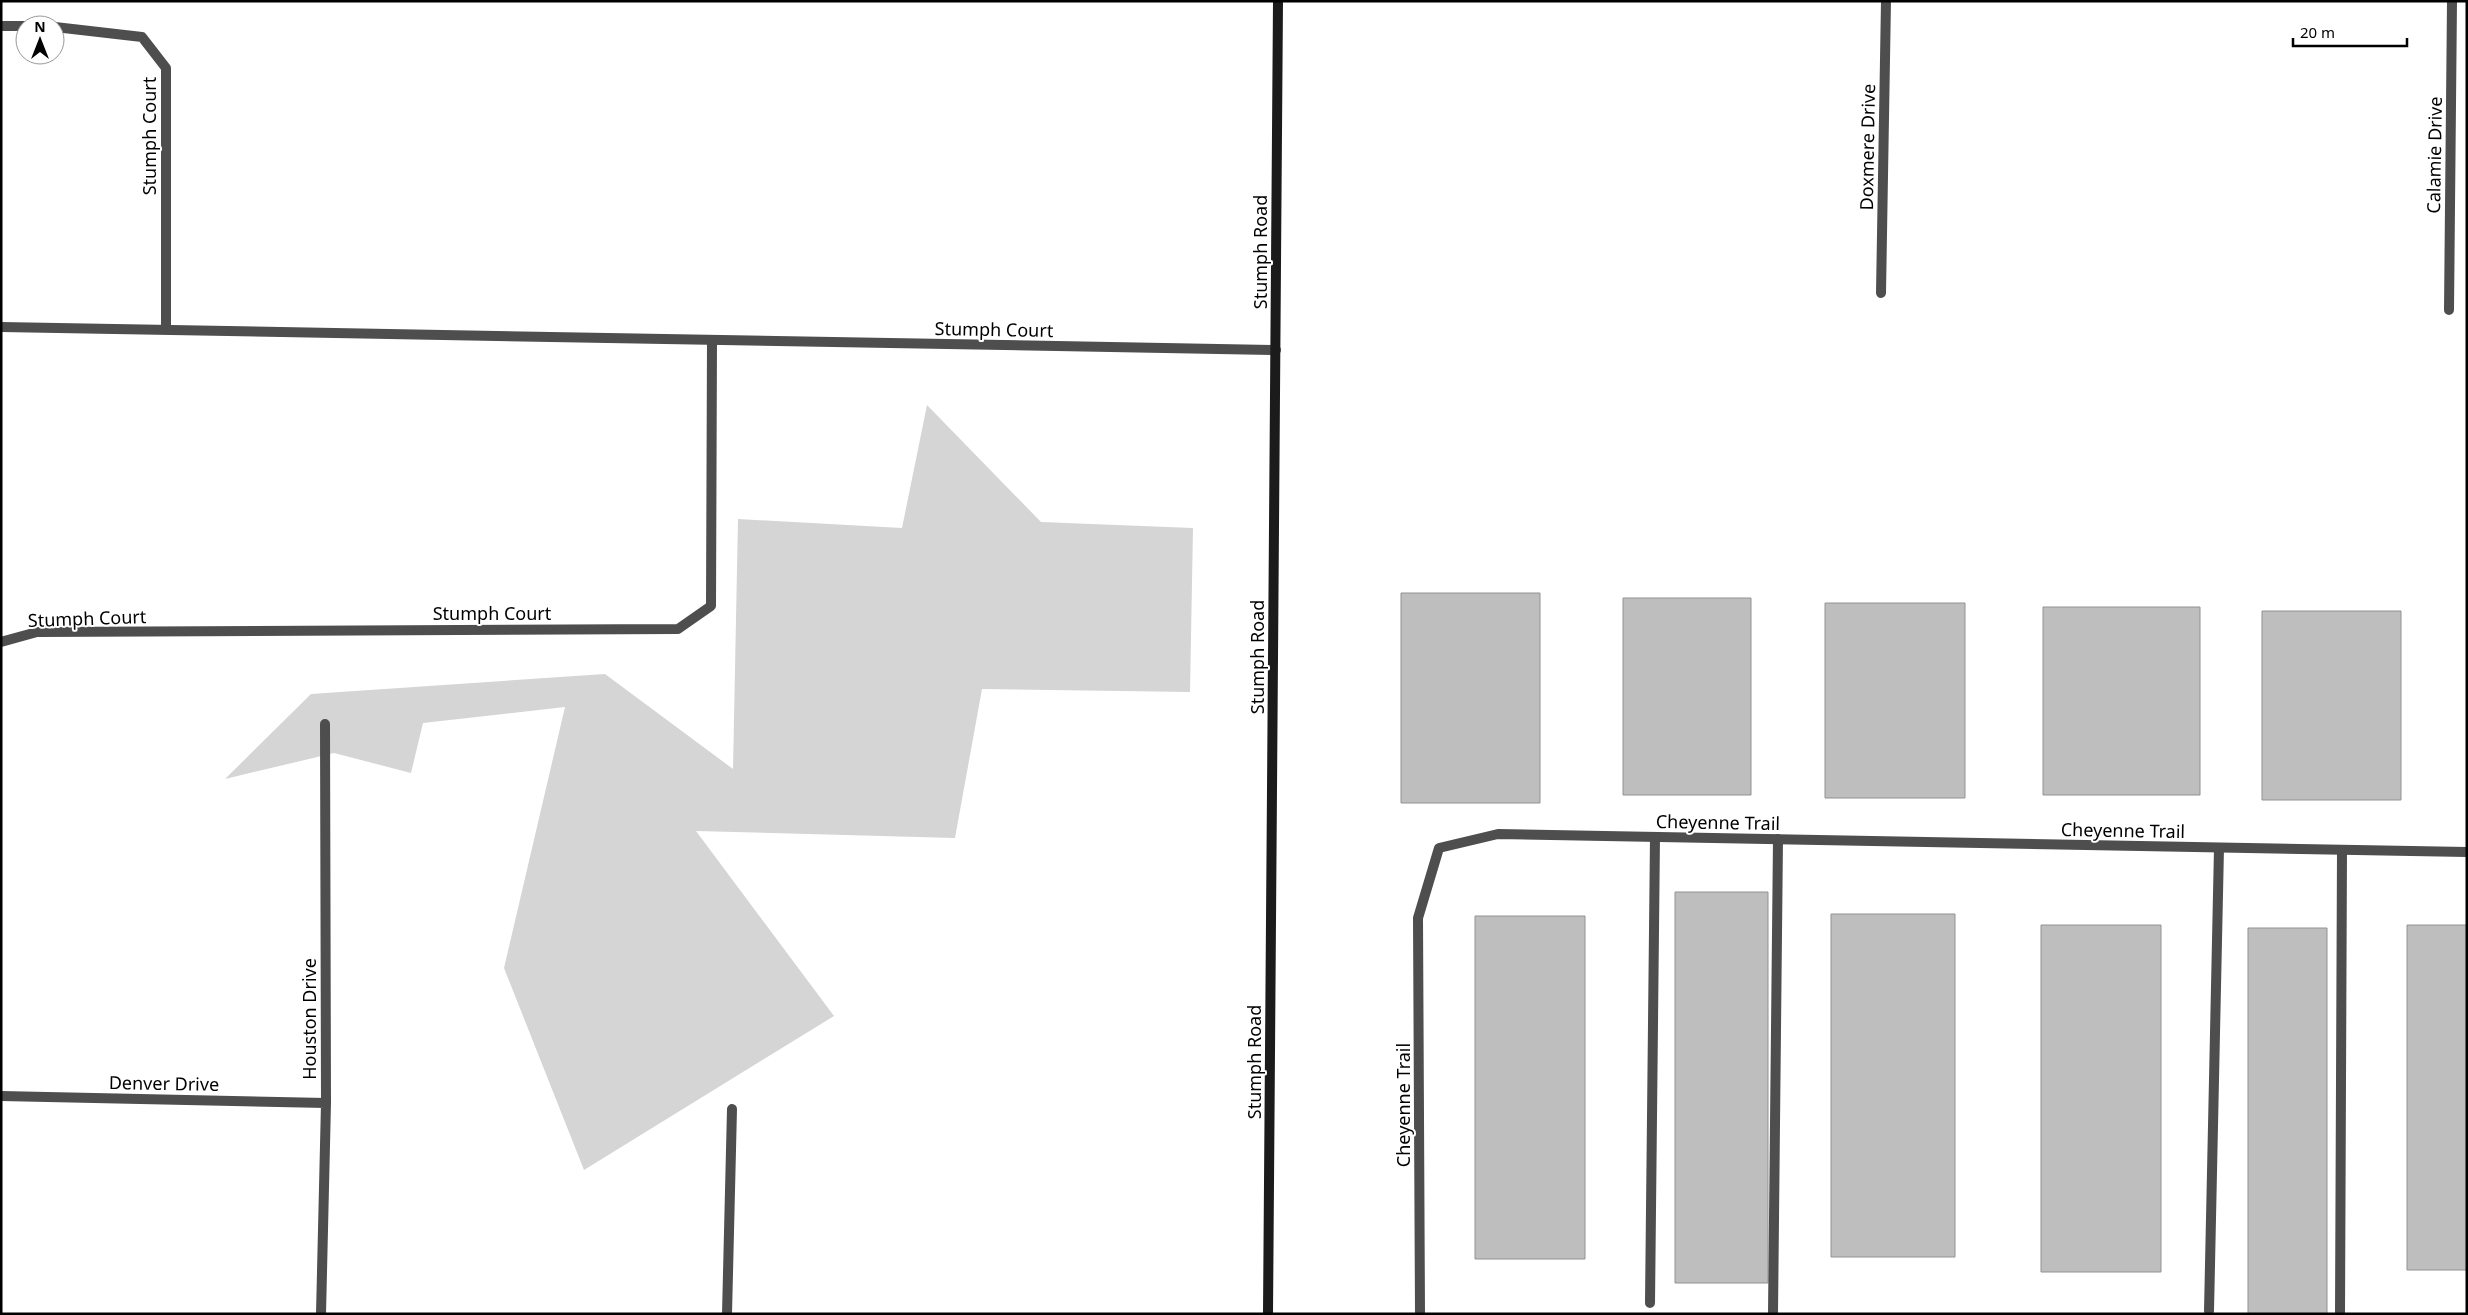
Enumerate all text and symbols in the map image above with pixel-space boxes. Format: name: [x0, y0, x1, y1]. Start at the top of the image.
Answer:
north arrow: [15, 15, 65, 65]
scale bar: [2293, 15, 2407, 47]
text: N: [34, 17, 46, 36]
text: 20 m: [2300, 22, 2335, 42]
street label: Stumph Court: [137, 76, 161, 195]
street label: Doxmere Drive: [1854, 84, 1880, 210]
street label: Calamie Drive: [2421, 96, 2447, 214]
street label: Stumph Road: [1248, 195, 1272, 309]
street label: Stumph Court: [935, 316, 1054, 342]
street label: Stumph Road: [1245, 600, 1269, 714]
street label: Stumph Court: [433, 601, 552, 625]
street label: Stumph Court: [27, 604, 147, 632]
street label: Cheyenne Trail: [1656, 809, 1780, 835]
street label: Cheyenne Trail: [2061, 817, 2185, 843]
street label: Houston Drive: [297, 958, 321, 1080]
street label: Stumph Road: [1242, 1005, 1266, 1119]
street label: Cheyenne Trail: [1391, 1043, 1415, 1167]
street label: Denver Drive: [109, 1070, 219, 1096]

